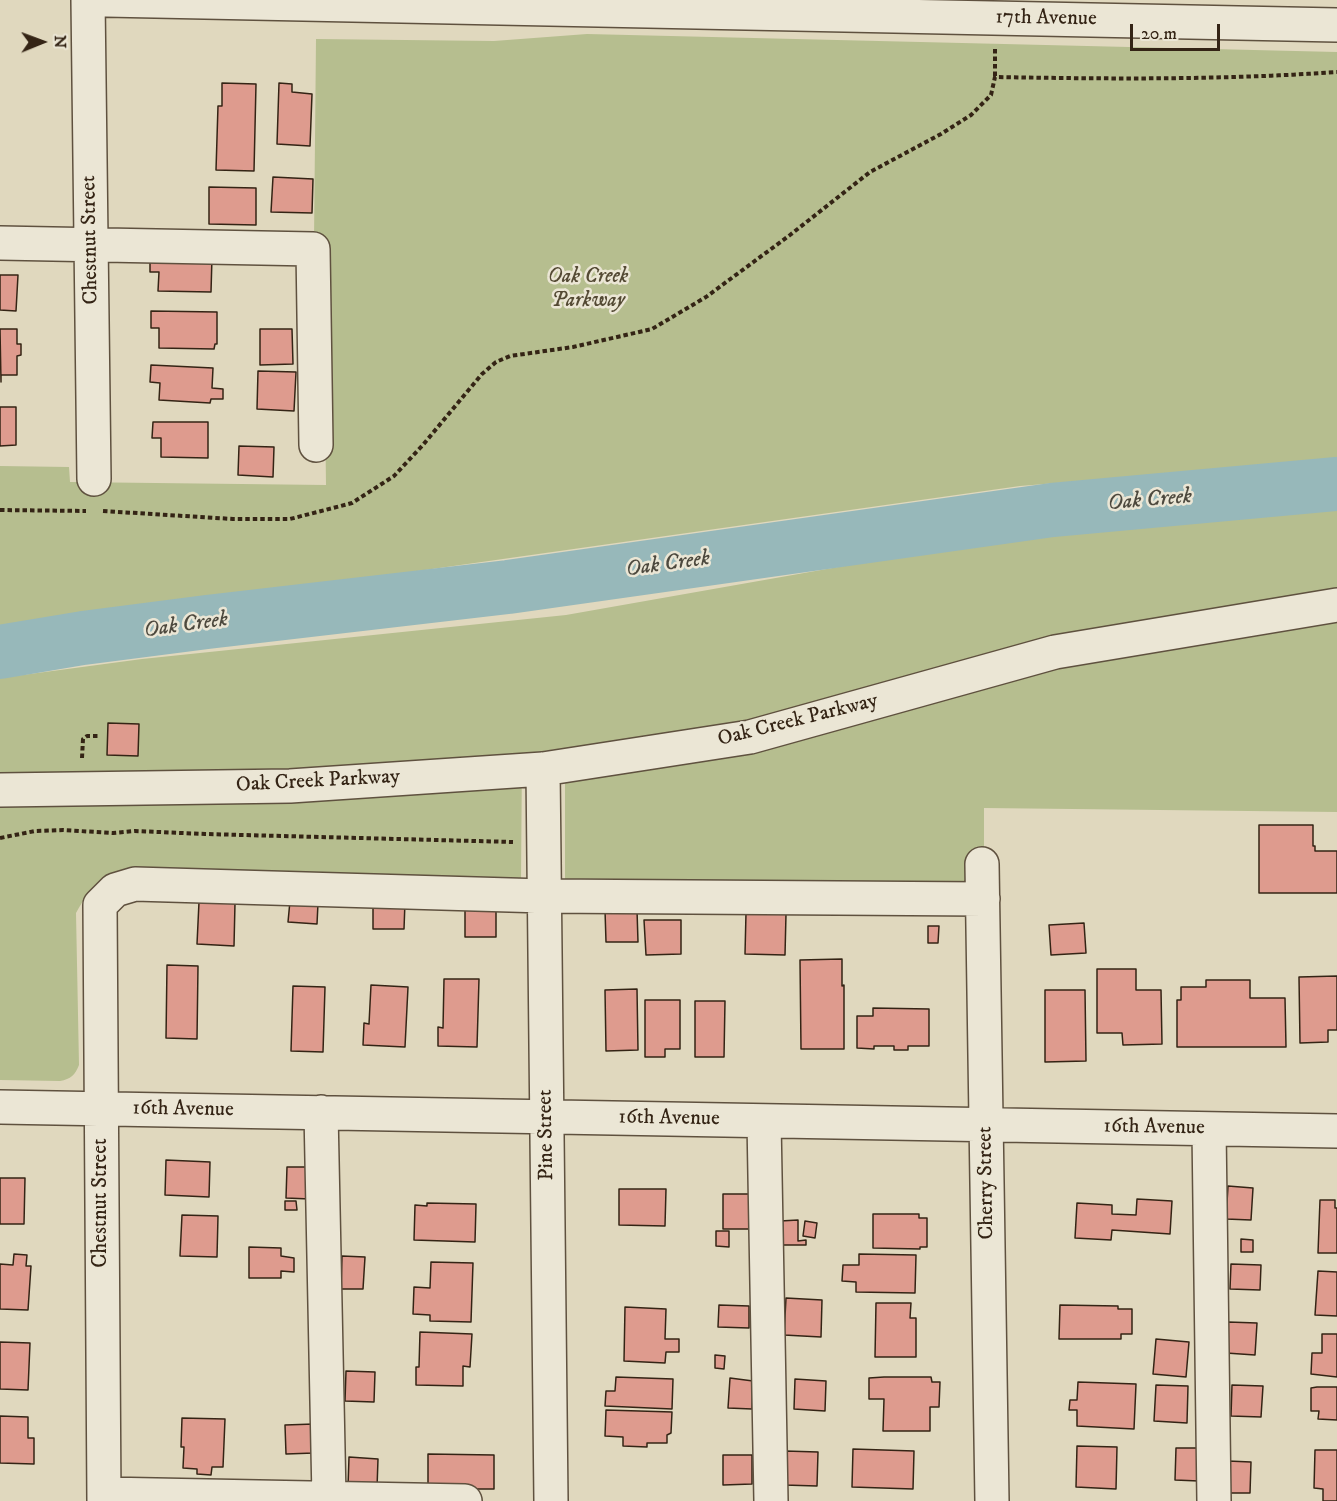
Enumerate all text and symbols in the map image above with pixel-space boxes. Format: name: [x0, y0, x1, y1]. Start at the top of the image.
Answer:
street label: 17th Avenue: [995, 6, 1097, 32]
north arrow: [12, 12, 72, 72]
scale bar: [1133, 12, 1223, 50]
text: 20 m: [1141, 23, 1177, 45]
text: N: [50, 35, 70, 48]
street label: Chestnut Street: [77, 175, 105, 305]
park label: Oak Creek Parkway: [548, 265, 628, 315]
water label: Oak Creek: [1107, 484, 1193, 518]
water label: Oak Creek: [624, 546, 712, 584]
water label: Oak Creek: [142, 607, 230, 645]
street label: Oak Creek Parkway: [715, 689, 881, 753]
street label: Oak Creek Parkway: [235, 765, 401, 799]
street label: Pine Street: [534, 1089, 560, 1181]
street label: 16th Avenue: [132, 1097, 234, 1123]
street label: 16th Avenue: [618, 1106, 720, 1132]
street label: 16th Avenue: [1103, 1115, 1205, 1141]
street label: Cherry Street: [973, 1126, 1001, 1240]
street label: Chestnut Street: [89, 1138, 115, 1268]

